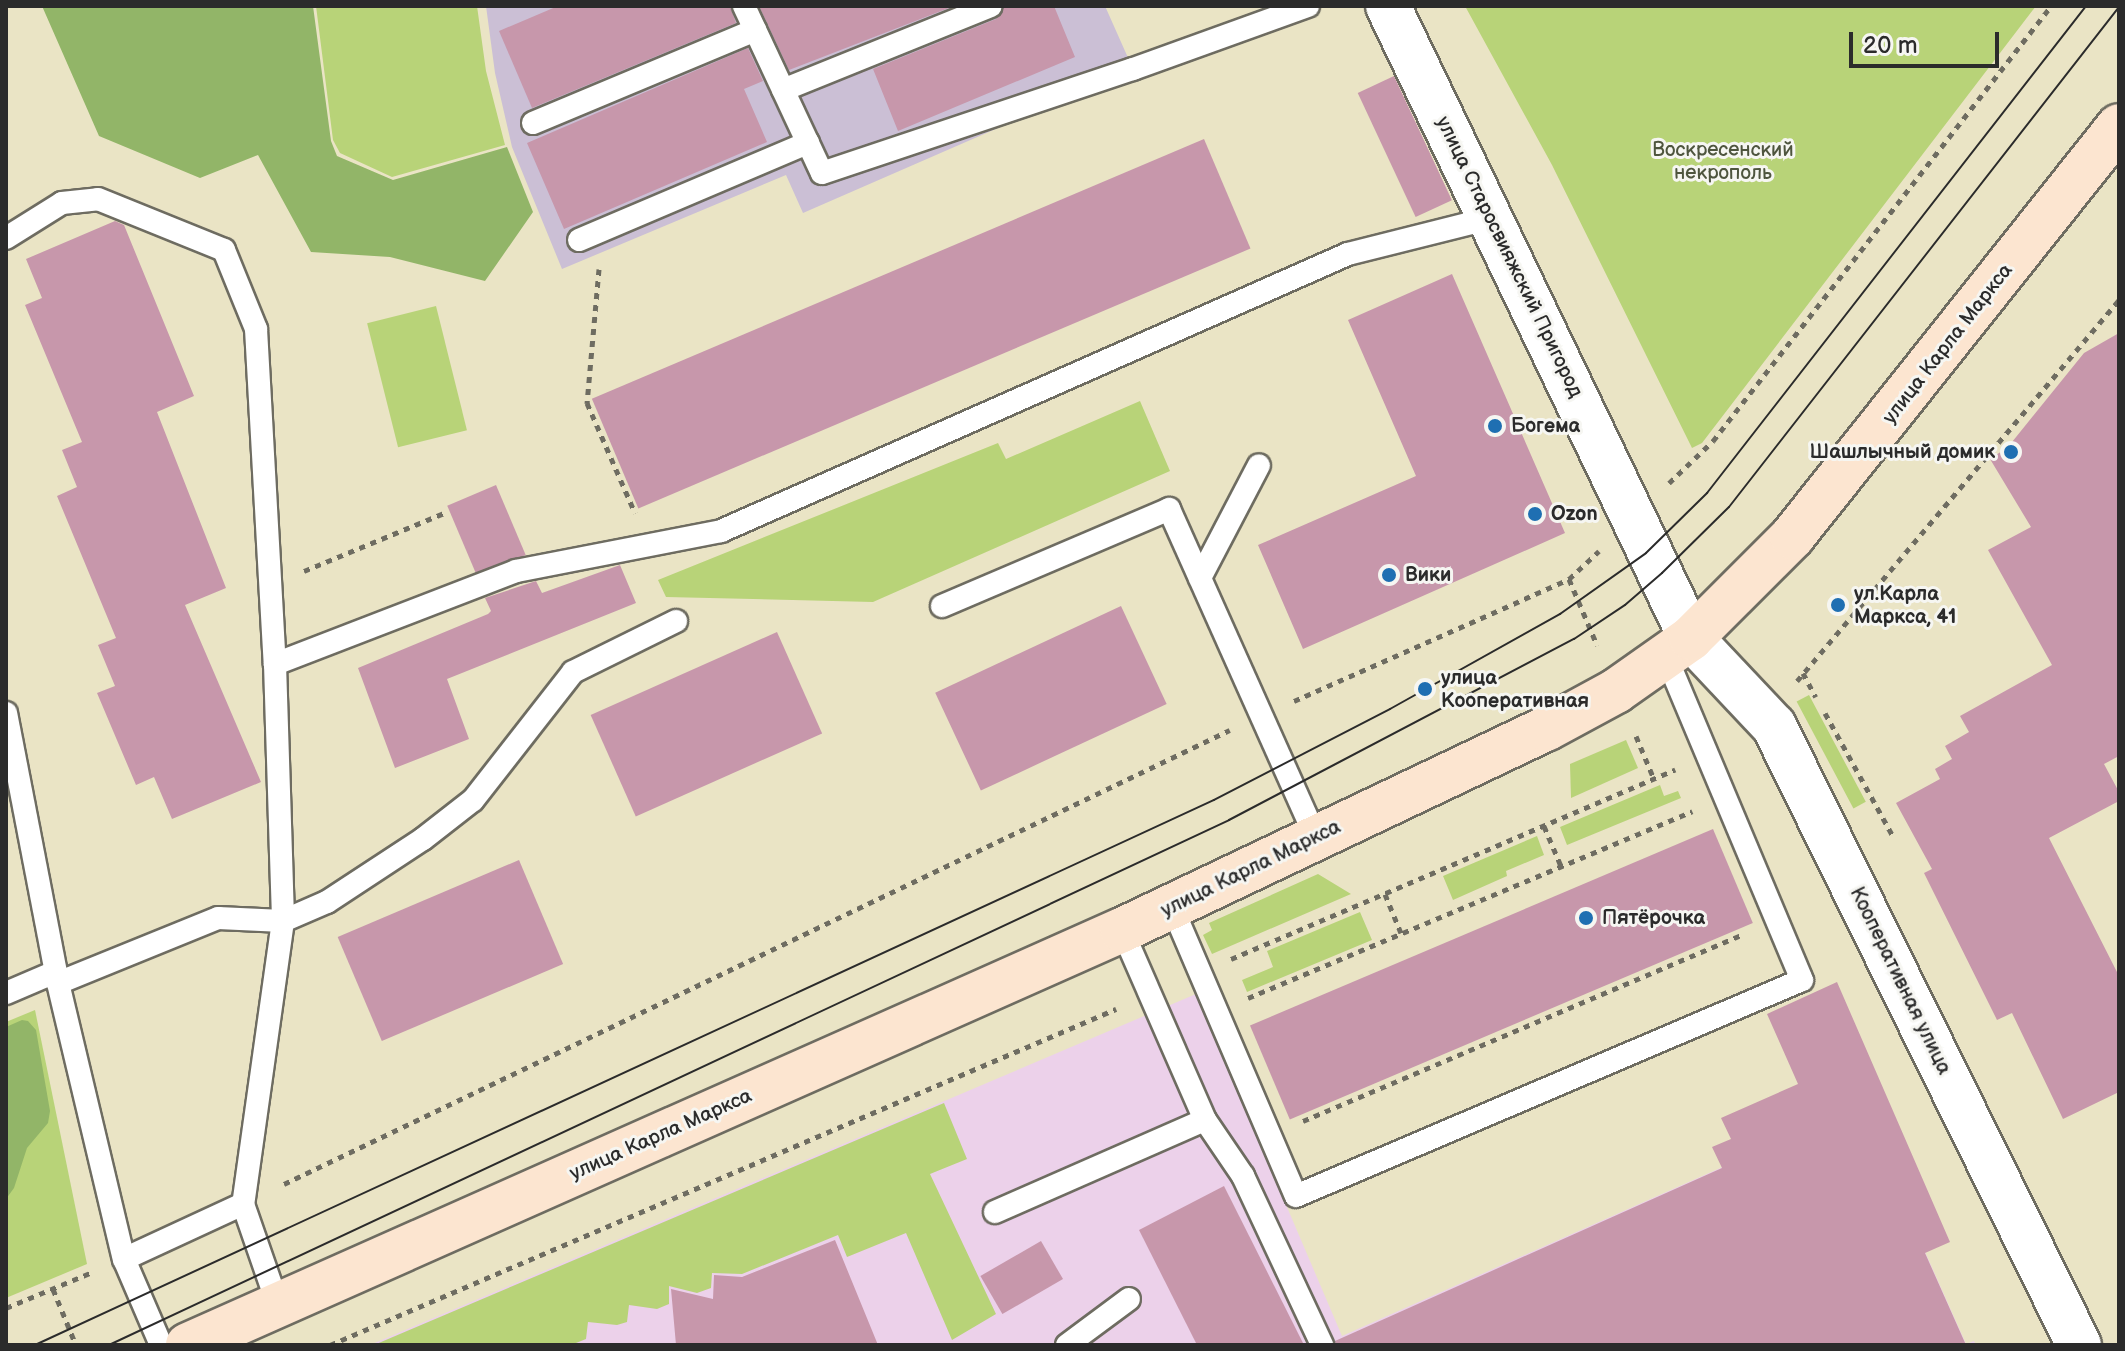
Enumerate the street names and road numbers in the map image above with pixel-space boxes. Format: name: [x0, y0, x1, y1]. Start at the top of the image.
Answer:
street label: улица Старосвияжский Пригород: [1430, 113, 1588, 401]
street label: улица Карла Маркса: [1878, 259, 2018, 429]
street label: улица Карла Маркса: [1157, 815, 1345, 923]
street label: Кооперативная улица: [1844, 883, 1956, 1079]
street label: улица Карла Маркса: [566, 1084, 756, 1186]

